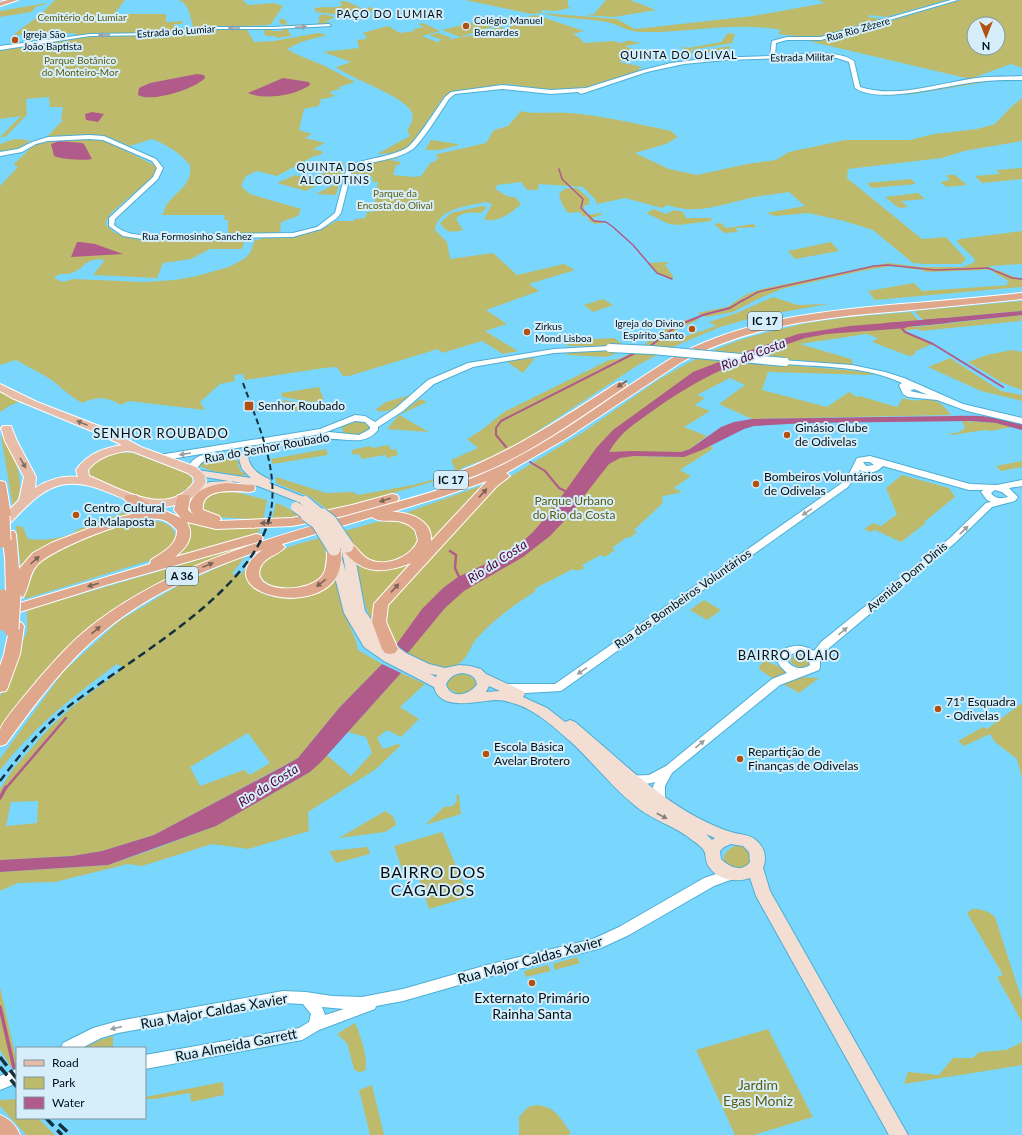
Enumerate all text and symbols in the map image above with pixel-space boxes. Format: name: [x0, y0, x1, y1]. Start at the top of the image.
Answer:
district label: PAÇO DO LUMIAR: [336, 7, 444, 20]
park label: Cemitério do Lumiar: [37, 11, 127, 23]
place label: Colégio Manuel Bernardes: [474, 14, 543, 38]
street label: Rua Rio Zêzere: [825, 14, 891, 44]
north arrow: [966, 16, 1006, 56]
marker: Colégio Manuel Bernardes: [461, 21, 471, 31]
street label: Estrada do Lumiar: [136, 22, 216, 40]
one-way arrow: [295, 23, 307, 30]
one-way arrow: [227, 25, 240, 31]
place label: Igreja São João Baptista: [23, 28, 82, 52]
one-way arrow: [97, 32, 110, 38]
marker: Igreja São João Baptista: [10, 35, 20, 45]
text: N: [982, 40, 990, 53]
district label: QUINTA DO OLIVAL: [620, 48, 738, 61]
street label: Estrada Militar: [770, 50, 834, 64]
park label: Parque Botânico do Monteiro-Mor: [42, 54, 119, 78]
district label: QUINTA DOS ALCOUTINS: [296, 160, 374, 186]
park label: Parque da Encosta do Olival: [357, 187, 433, 211]
street label: Rua Formosinho Sanchez: [142, 230, 252, 242]
road number: IC 17: [748, 312, 782, 330]
place label: Igreja do Divino Espírito Santo: [615, 317, 684, 341]
place label: Zirkus Mond Lisboa: [535, 320, 592, 344]
marker: Igreja do Divino Espírito Santo: [687, 324, 697, 334]
marker: Zirkus Mond Lisboa: [522, 327, 532, 337]
water label: Rio da Costa: [718, 334, 788, 374]
one-way arrow: [616, 381, 628, 388]
place label: Senhor Roubado: [258, 398, 345, 413]
marker: Senhor Roubado: [243, 400, 255, 412]
one-way arrow: [77, 420, 88, 426]
place label: Ginásio Clube de Odivelas: [795, 420, 868, 449]
district label: SENHOR ROUBADO: [93, 425, 229, 441]
street label: Rua do Senhor Roubado: [203, 429, 331, 466]
marker: Ginásio Clube de Odivelas: [782, 430, 792, 440]
one-way arrow: [179, 451, 191, 457]
one-way arrow: [20, 458, 27, 469]
place label: Bombeiros Voluntários de Odivelas: [764, 469, 883, 498]
road number: IC 17: [434, 471, 468, 489]
marker: Bombeiros Voluntários de Odivelas: [751, 479, 761, 489]
one-way arrow: [479, 488, 488, 498]
park label: Parque Urbano do Rio da Costa: [533, 493, 615, 522]
one-way arrow: [378, 497, 390, 503]
place label: Centro Cultural da Malaposta: [84, 500, 165, 529]
one-way arrow: [801, 508, 812, 516]
marker: Centro Cultural da Malaposta: [71, 510, 81, 520]
one-way arrow: [259, 520, 272, 526]
one-way arrow: [959, 525, 969, 534]
water label: Rio da Costa: [464, 536, 530, 586]
street label: Avenida Dom Dinis: [863, 538, 950, 615]
street label: Rua dos Bombeiros Voluntários: [611, 546, 754, 652]
one-way arrow: [30, 555, 40, 565]
one-way arrow: [203, 561, 215, 567]
road number: A 36: [166, 567, 198, 585]
one-way arrow: [316, 579, 327, 587]
one-way arrow: [86, 582, 98, 588]
one-way arrow: [390, 584, 399, 593]
one-way arrow: [91, 626, 102, 634]
one-way arrow: [837, 626, 848, 635]
district label: BAIRRO OLAIO: [738, 647, 840, 663]
one-way arrow: [577, 667, 587, 675]
place label: 71ª Esquadra - Odivelas: [946, 694, 1016, 723]
marker: 71ª Esquadra - Odivelas: [933, 704, 943, 714]
place label: Escola Básica Avelar Brotero: [494, 739, 570, 768]
one-way arrow: [694, 740, 705, 749]
place label: Repartição de Finanças de Odivelas: [748, 744, 859, 773]
marker: Escola Básica Avelar Brotero: [481, 749, 491, 759]
marker: Repartição de Finanças de Odivelas: [735, 754, 745, 764]
water label: Rio da Costa: [235, 760, 301, 810]
one-way arrow: [656, 812, 667, 819]
district label: BAIRRO DOS CÁGADOS: [380, 862, 486, 899]
street label: Rua Major Caldas Xavier: [456, 932, 604, 987]
marker: Externato Primário Rainha Santa: [527, 978, 537, 988]
street label: Rua Major Caldas Xavier: [139, 989, 289, 1032]
place label: Externato Primário Rainha Santa: [474, 989, 590, 1022]
street label: Rua Almeida Garrett: [174, 1024, 299, 1065]
one-way arrow: [110, 1026, 122, 1032]
legend: [16, 1047, 146, 1119]
text: Road: [52, 1055, 79, 1070]
text: Park: [52, 1075, 76, 1090]
park label: Jardim Egas Moniz: [723, 1076, 793, 1109]
text: Water: [52, 1095, 85, 1110]

